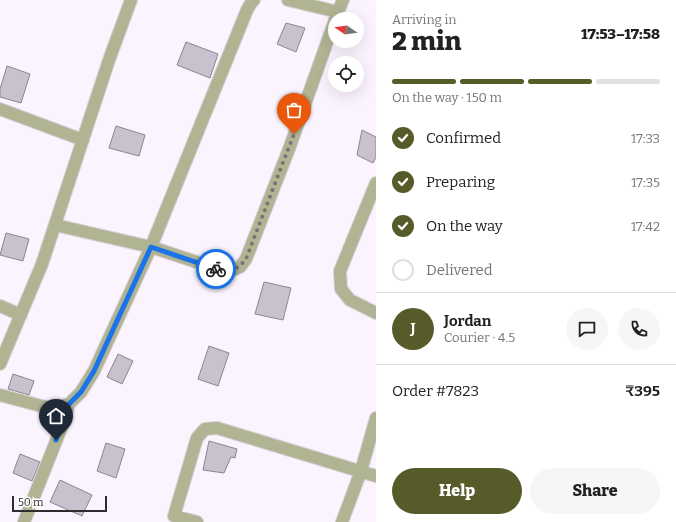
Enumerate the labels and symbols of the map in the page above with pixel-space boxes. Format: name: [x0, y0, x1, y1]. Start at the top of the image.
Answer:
north arrow: [328, 12, 364, 48]
pin: [277, 93, 311, 134]
courier: [196, 249, 236, 289]
pin: [39, 399, 73, 440]
scale bar: [12, 494, 107, 513]

